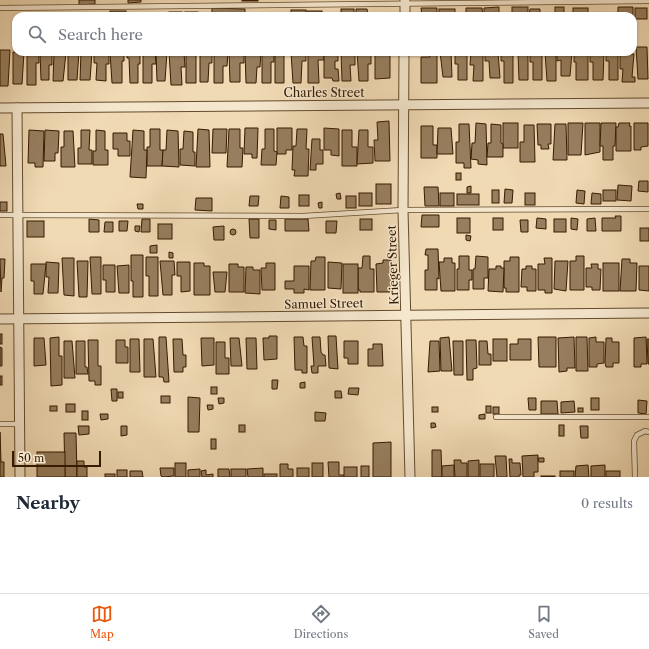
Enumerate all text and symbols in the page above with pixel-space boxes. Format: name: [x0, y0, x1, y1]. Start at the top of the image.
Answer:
search box: [12, 12, 637, 56]
icon: search: [26, 23, 48, 45]
text: Search here: [58, 25, 143, 44]
street label: Charles Street: [284, 85, 365, 100]
street label: Krieger Street: [384, 224, 401, 305]
street label: Samuel Street: [284, 295, 365, 312]
scale bar: [12, 449, 101, 468]
text: 50 m: [18, 451, 44, 465]
text: Nearby: [16, 493, 80, 513]
text: 0 results: [581, 495, 633, 511]
tab: Map: [90, 603, 114, 641]
tab: Directions: [294, 603, 348, 641]
tab: Saved: [528, 603, 559, 641]

